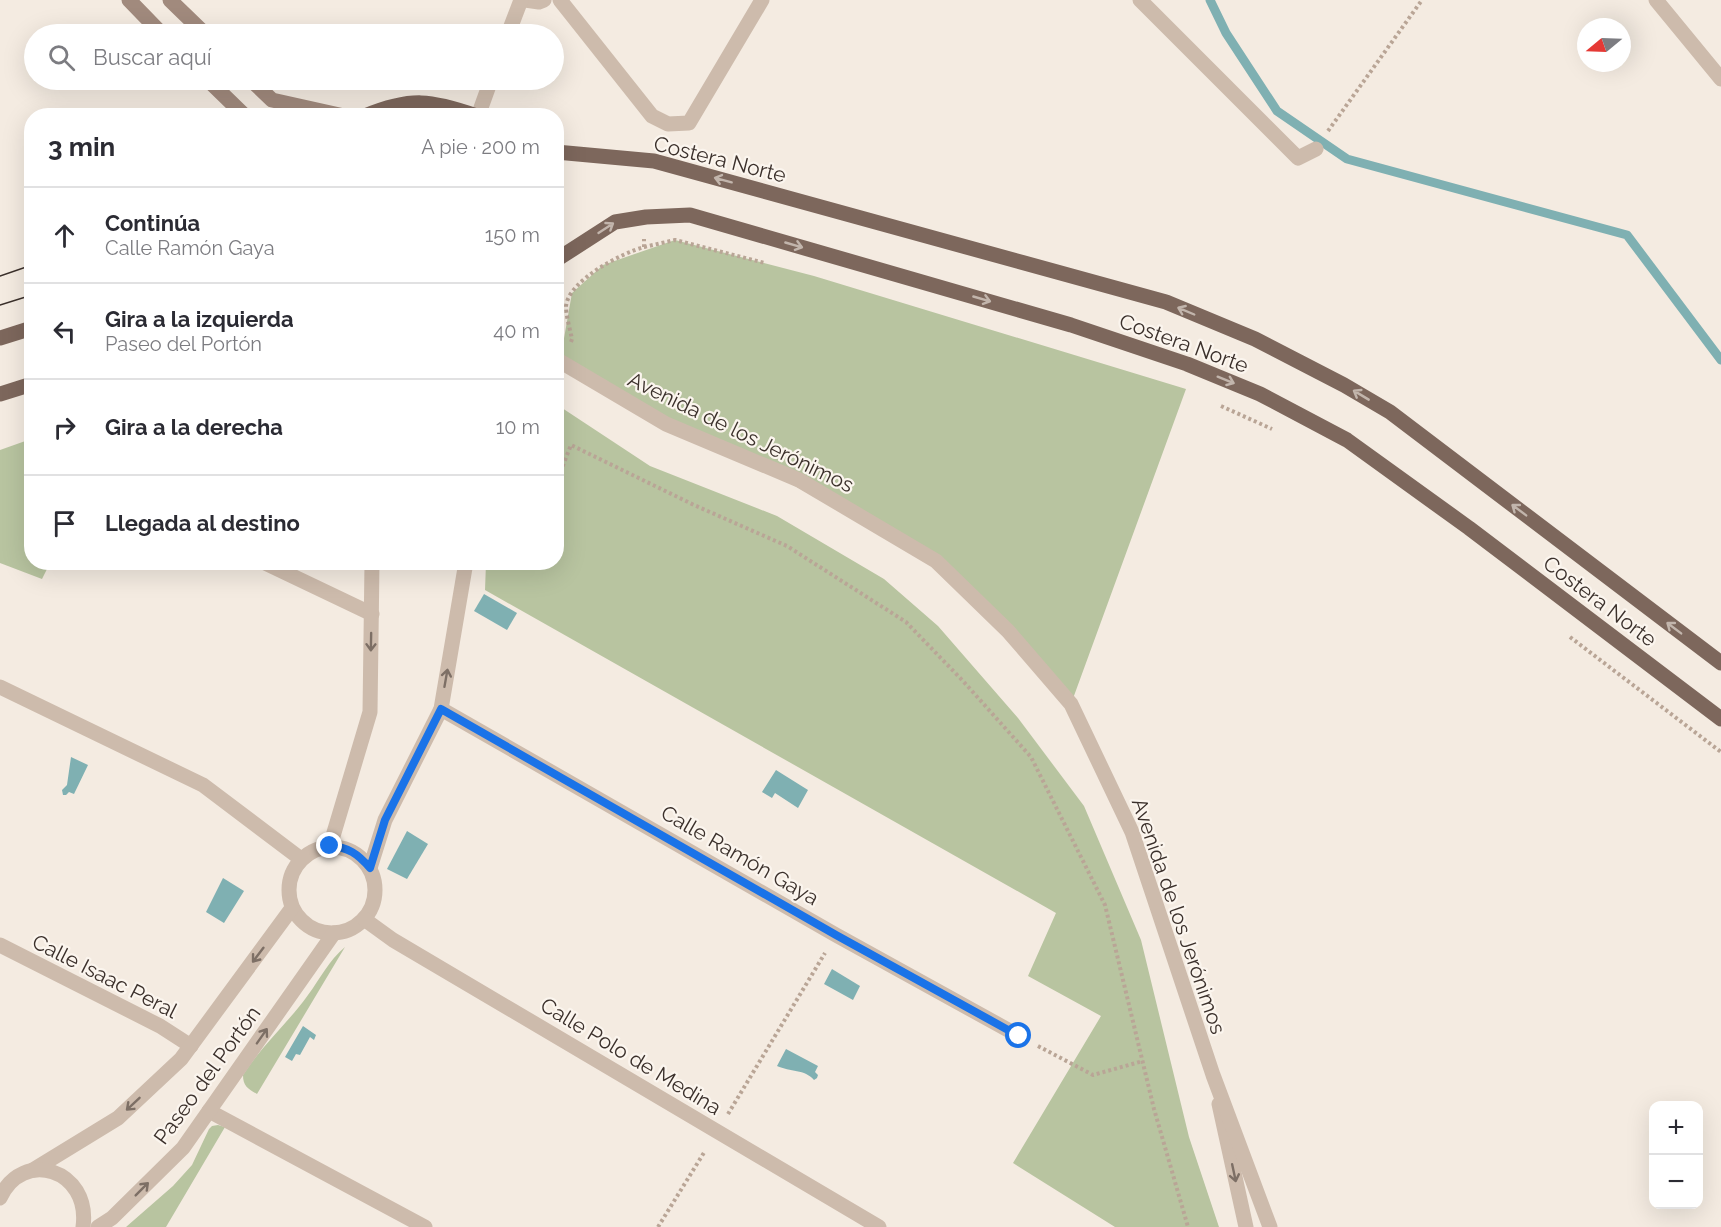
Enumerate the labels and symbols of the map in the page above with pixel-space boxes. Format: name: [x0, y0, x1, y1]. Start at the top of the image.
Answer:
north arrow: [1577, 18, 1631, 72]
street label: Costera Norte: [651, 130, 789, 188]
one-way arrow: [714, 174, 733, 185]
one-way arrow: [597, 222, 614, 234]
one-way arrow: [784, 240, 803, 251]
one-way arrow: [972, 294, 991, 305]
one-way arrow: [1177, 305, 1196, 316]
street label: Costera Norte: [1116, 308, 1252, 378]
street label: Avenida de los Jerónimos: [624, 366, 858, 498]
one-way arrow: [1217, 375, 1235, 386]
one-way arrow: [1353, 389, 1370, 401]
one-way arrow: [1511, 503, 1527, 516]
street label: Costera Norte: [1538, 550, 1662, 652]
one-way arrow: [1667, 621, 1683, 634]
one-way arrow: [365, 632, 377, 652]
one-way arrow: [441, 669, 452, 689]
street label: Avenida de los Jerónimos: [1127, 795, 1231, 1037]
street label: Calle Ramón Gaya: [657, 800, 823, 910]
route end: [316, 832, 342, 858]
street label: Calle Isaac Peral: [28, 929, 182, 1024]
one-way arrow: [251, 947, 264, 963]
street label: Calle Polo de Medina: [536, 992, 726, 1120]
street label: Paseo del Portón: [148, 1001, 266, 1149]
route start: [1005, 1022, 1031, 1048]
one-way arrow: [256, 1028, 268, 1044]
one-way arrow: [126, 1097, 141, 1111]
one-way arrow: [1229, 1163, 1240, 1182]
one-way arrow: [134, 1181, 149, 1196]

